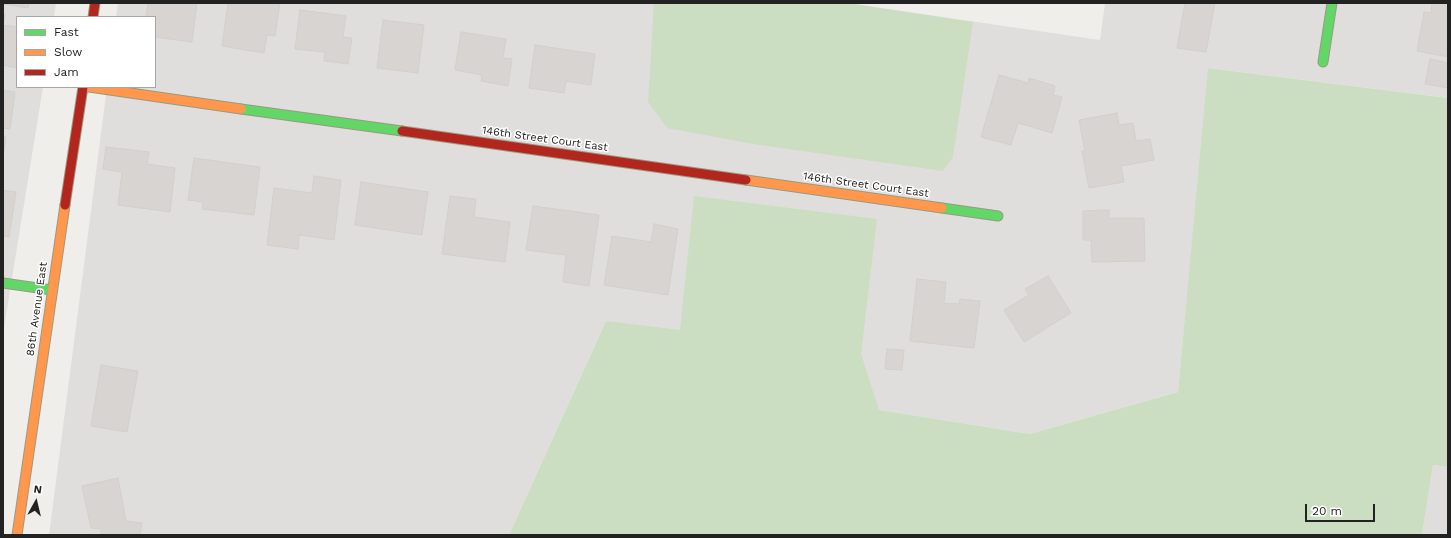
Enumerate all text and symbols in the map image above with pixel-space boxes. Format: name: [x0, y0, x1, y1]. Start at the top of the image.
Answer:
legend: [16, 16, 156, 88]
text: Fast: [54, 25, 79, 39]
text: Slow: [54, 45, 82, 59]
text: Jam: [54, 65, 79, 79]
street label: 146th Street Court East: [481, 124, 609, 154]
street label: 146th Street Court East: [802, 170, 930, 200]
street label: 86th Avenue East: [24, 261, 50, 357]
north arrow: [16, 482, 56, 522]
text: N: [33, 483, 43, 497]
scale bar: [1307, 496, 1377, 522]
text: 20 m: [1312, 504, 1342, 518]

